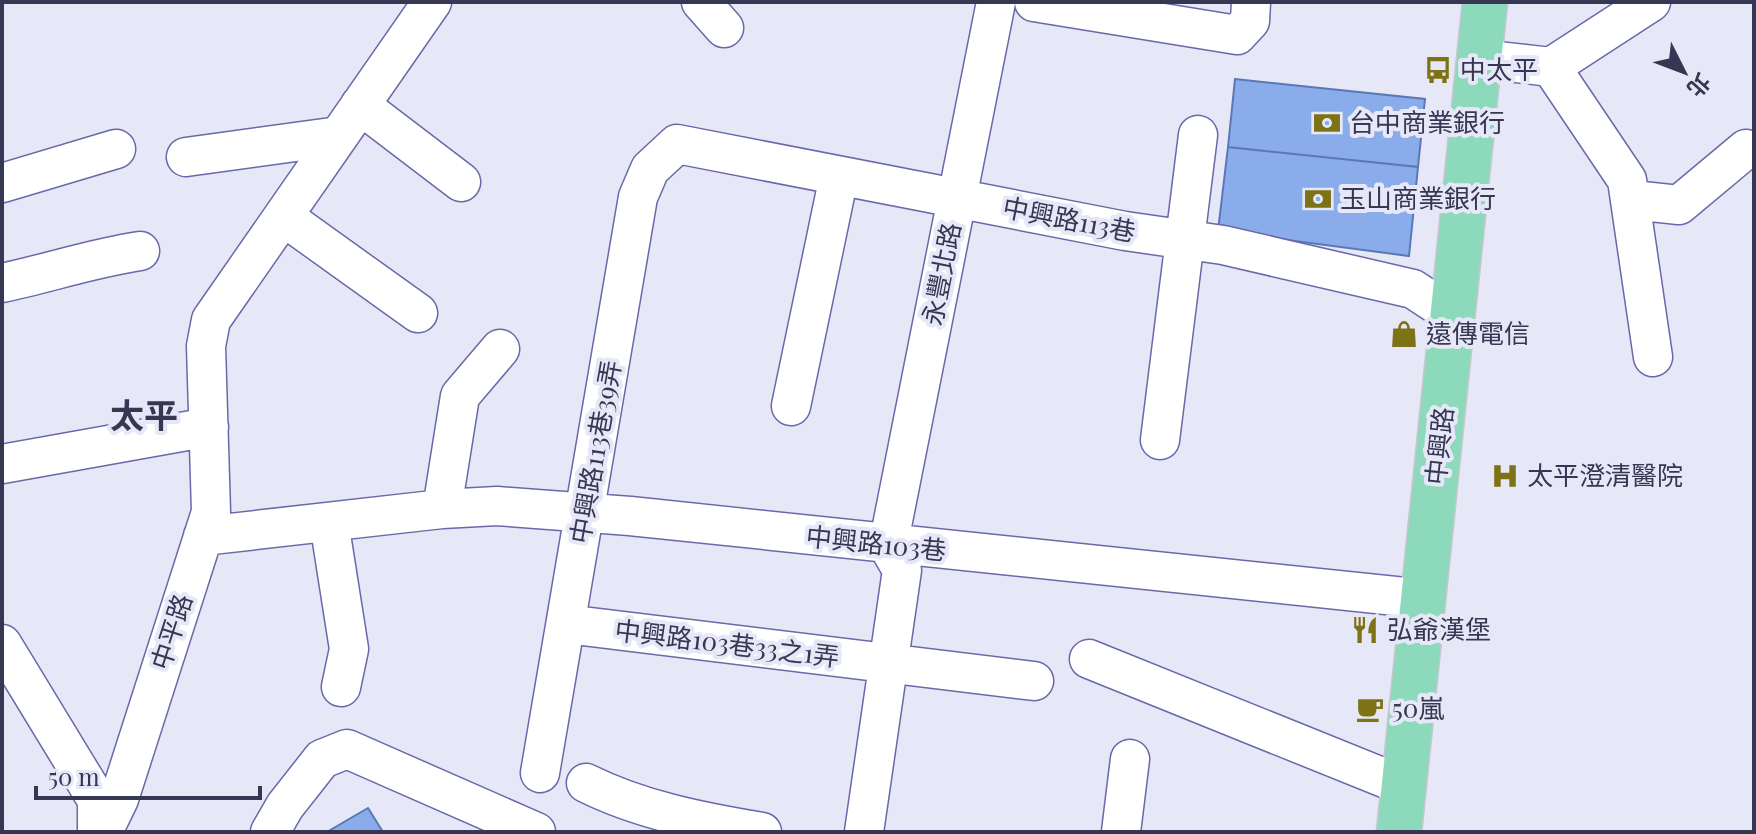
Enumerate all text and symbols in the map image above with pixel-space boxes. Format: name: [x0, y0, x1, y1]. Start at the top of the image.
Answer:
north arrow: [1644, 32, 1724, 112]
place label: 中太平: [1460, 51, 1538, 86]
bus stop icon: 中太平: [1423, 55, 1453, 85]
text: 北: [1681, 68, 1718, 104]
place label: 台中商業銀行: [1349, 104, 1505, 139]
bank icon: 台中商業銀行: [1312, 108, 1342, 138]
place label: 玉山商業銀行: [1340, 180, 1496, 215]
bank icon: 玉山商業銀行: [1303, 184, 1333, 214]
street label: 中興路113巷: [1000, 189, 1139, 249]
street label: 永豐北路: [913, 219, 968, 328]
place label: 遠傳電信: [1426, 315, 1530, 350]
shop icon: 遠傳電信: [1389, 319, 1419, 349]
street label: 中興路113巷39弄: [561, 357, 628, 546]
district label: 太平: [110, 391, 178, 437]
street label: 中興路: [1417, 405, 1460, 486]
place label: 太平澄清醫院: [1527, 457, 1683, 492]
hospital icon: 太平澄清醫院: [1490, 461, 1520, 491]
street label: 中興路103巷: [804, 518, 948, 567]
street label: 中平路: [142, 589, 199, 674]
street label: 中興路103巷33之1弄: [613, 611, 841, 674]
place label: 弘爺漢堡: [1387, 611, 1491, 646]
restaurant icon: 弘爺漢堡: [1350, 615, 1380, 645]
place label: 50嵐: [1392, 690, 1444, 725]
cafe icon: 50嵐: [1355, 694, 1385, 724]
scale bar: [36, 750, 260, 800]
text: 50 m: [48, 760, 100, 792]

